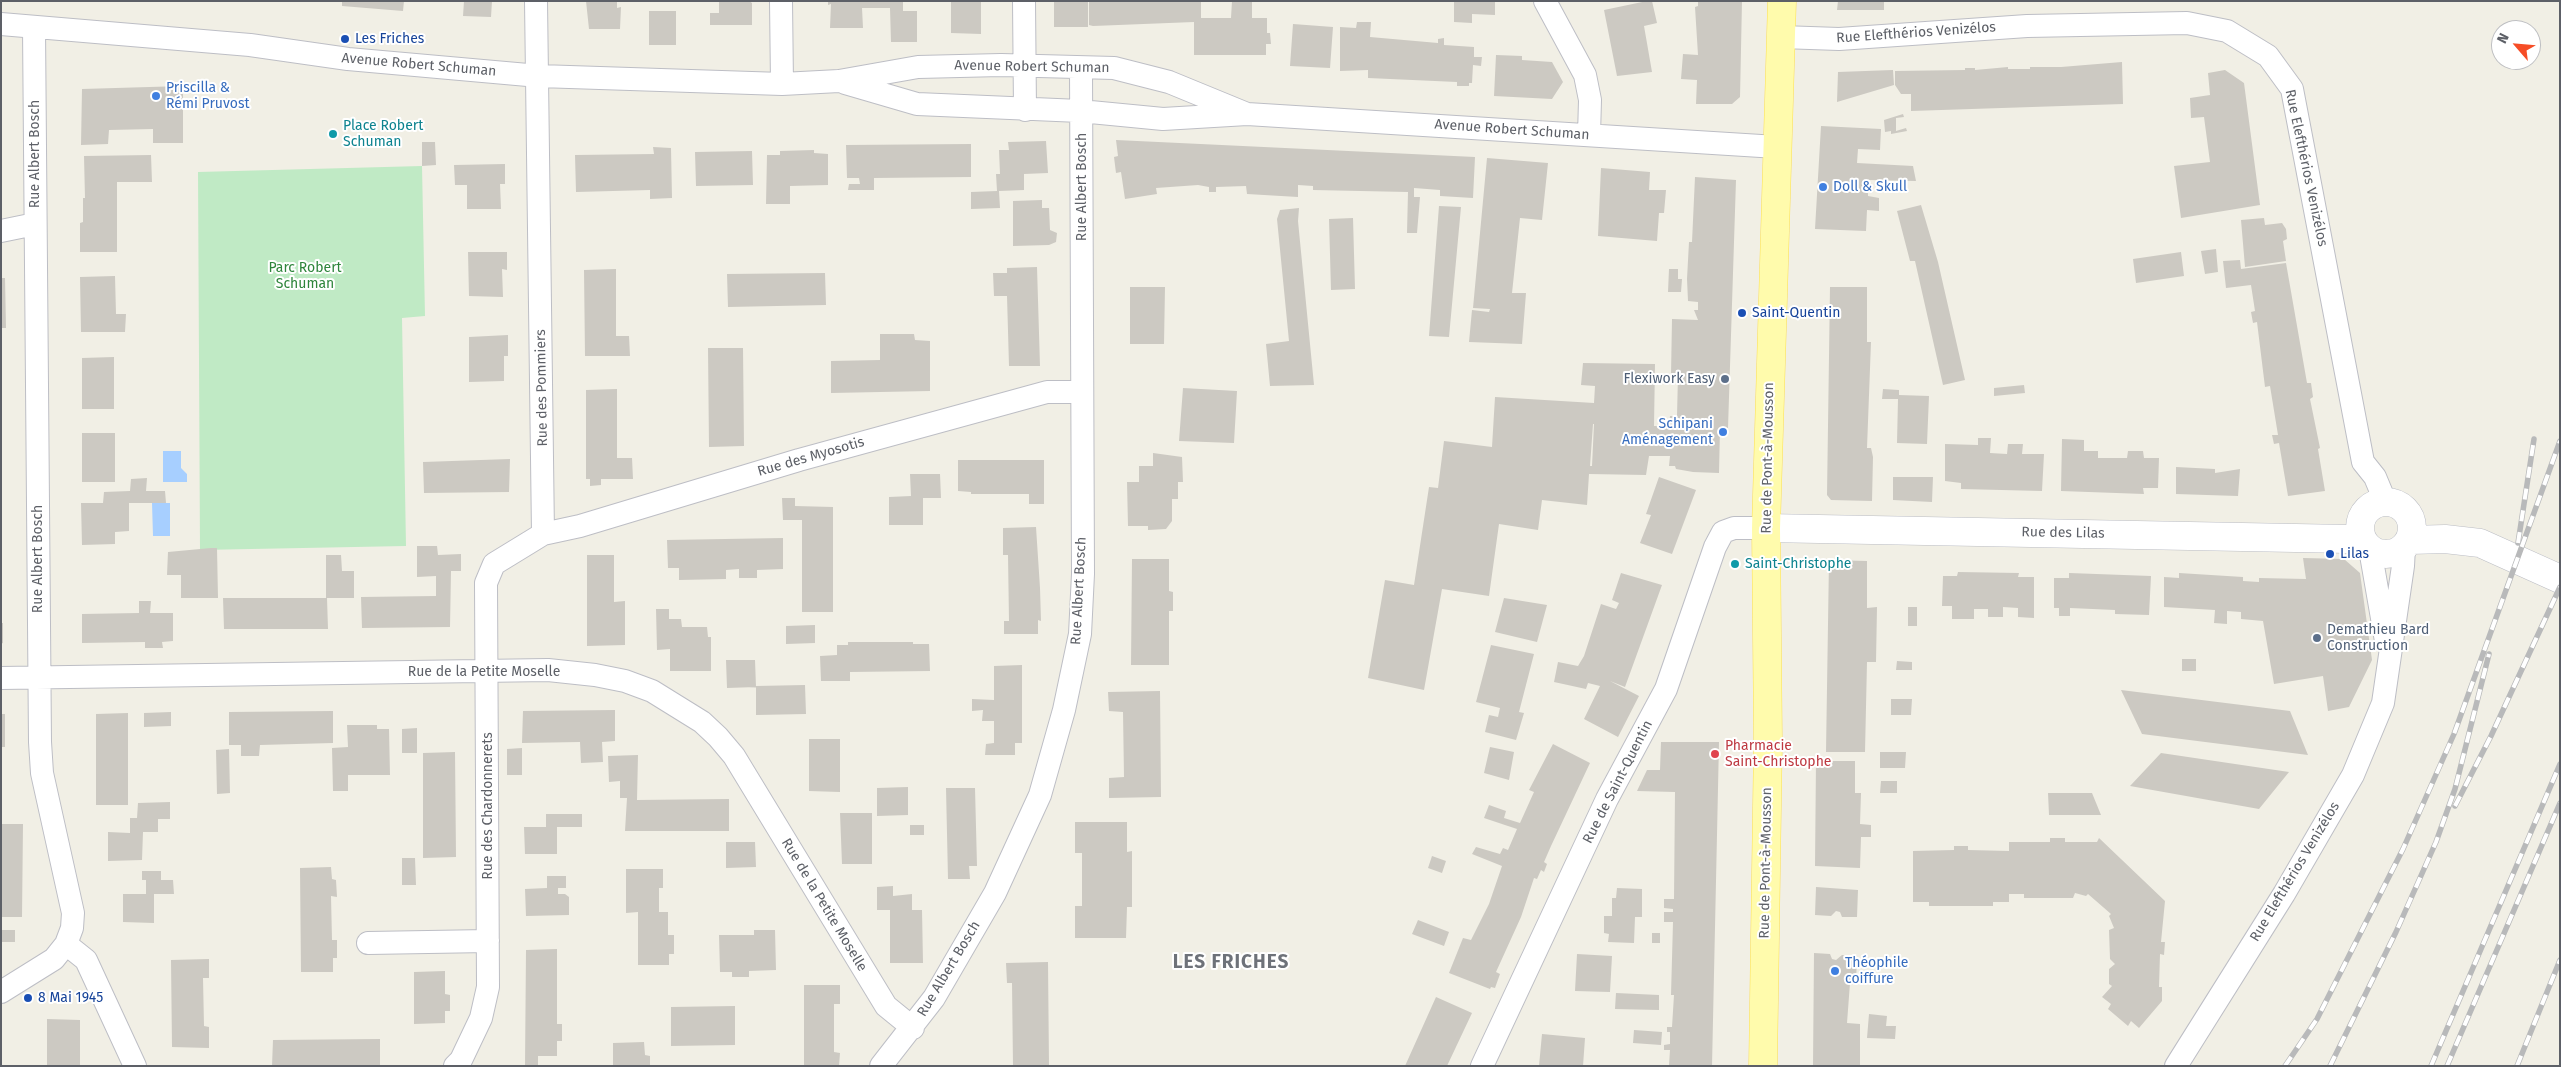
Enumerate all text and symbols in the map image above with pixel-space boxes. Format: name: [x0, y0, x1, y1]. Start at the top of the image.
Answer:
street label: Rue Elefthérios Venizélos: [1836, 19, 1996, 47]
north arrow: [2491, 20, 2541, 70]
text: N: [2493, 30, 2513, 46]
place label: Les Friches: [355, 31, 424, 47]
marker: Les Friches: [339, 33, 351, 45]
street label: Avenue Robert Schuman: [341, 50, 497, 80]
street label: Avenue Robert Schuman: [954, 57, 1110, 77]
place label: Priscilla & Rémi Pruvost: [166, 80, 250, 112]
street label: Rue Elefthérios Venizélos: [2281, 88, 2331, 248]
marker: Priscilla & Rémi Pruvost: [150, 90, 162, 102]
street label: Rue Albert Bosch: [27, 100, 43, 208]
street label: Avenue Robert Schuman: [1434, 116, 1590, 144]
place label: Place Robert Schuman: [343, 118, 423, 150]
marker: Place Robert Schuman: [327, 128, 339, 140]
street label: Rue Albert Bosch: [1074, 133, 1090, 241]
place label: Doll & Skull: [1833, 179, 1907, 195]
marker: Doll & Skull: [1817, 181, 1829, 193]
park label: Parc Robert Schuman: [268, 260, 342, 292]
place label: Saint-Quentin: [1752, 305, 1840, 321]
marker: Saint-Quentin: [1736, 307, 1748, 319]
street label: Rue des Pommiers: [533, 329, 551, 447]
place label: Flexiwork Easy: [1624, 371, 1715, 387]
marker: Flexiwork Easy: [1719, 373, 1731, 385]
street label: Rue de Pont-à-Mousson: [1758, 382, 1778, 534]
place label: Schipani Aménagement: [1622, 416, 1713, 448]
marker: Schipani Aménagement: [1717, 426, 1729, 438]
street label: Rue des Myosotis: [756, 434, 866, 480]
street label: Rue Albert Bosch: [30, 505, 46, 613]
street label: Rue des Lilas: [2021, 524, 2105, 542]
street label: Rue Albert Bosch: [1068, 536, 1090, 646]
place label: Lilas: [2340, 546, 2369, 562]
marker: Lilas: [2324, 548, 2336, 560]
place label: Saint-Christophe: [1745, 556, 1851, 572]
marker: Saint-Christophe: [1729, 558, 1741, 570]
place label: Demathieu Bard Construction: [2327, 622, 2429, 654]
marker: Demathieu Bard Construction: [2311, 632, 2323, 644]
street label: Rue de la Petite Moselle: [408, 664, 560, 680]
street label: Rue de Saint-Quentin: [1580, 718, 1656, 846]
street label: Rue des Chardonnerets: [480, 732, 496, 880]
place label: Pharmacie Saint-Christophe: [1725, 738, 1831, 770]
marker: Pharmacie Saint-Christophe: [1709, 748, 1721, 760]
street label: Rue de Pont-à-Mousson: [1756, 787, 1776, 939]
street label: Rue Elefthérios Venizélos: [2247, 799, 2343, 945]
street label: Rue de la Petite Moselle: [778, 835, 870, 975]
street label: Rue Albert Bosch: [914, 918, 984, 1020]
district label: LES FRICHES: [1171, 952, 1291, 974]
place label: Théophile coiffure: [1845, 955, 1908, 988]
marker: Théophile coiffure: [1829, 965, 1841, 977]
place label: 8 Mai 1945: [38, 990, 103, 1006]
marker: 8 Mai 1945: [22, 992, 34, 1004]

